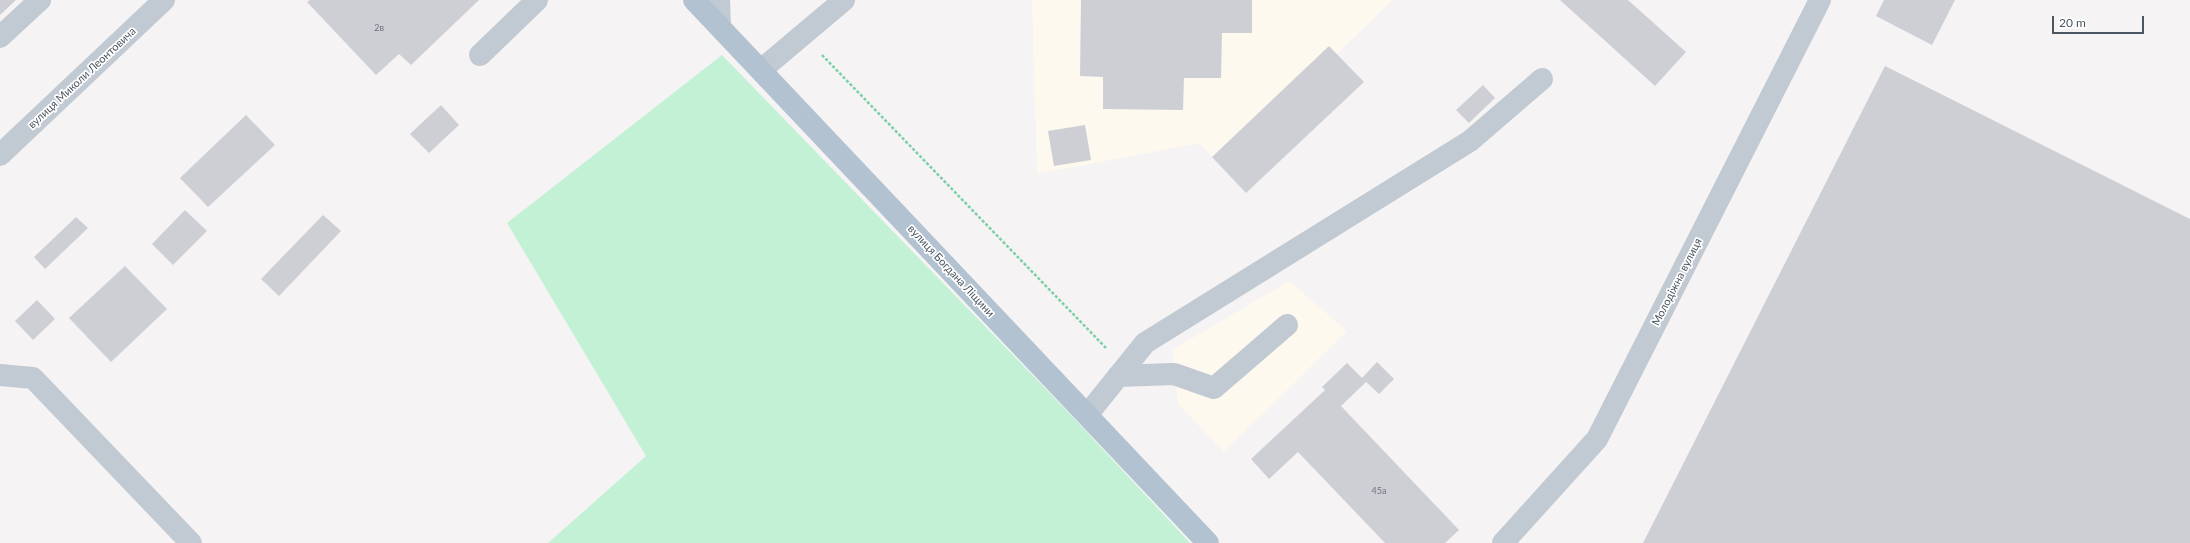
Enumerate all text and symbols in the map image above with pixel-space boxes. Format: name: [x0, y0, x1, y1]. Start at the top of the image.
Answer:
scale bar: [2054, 8, 2146, 34]
text: 20 m: [2059, 15, 2086, 30]
house number: 2в: [374, 23, 384, 33]
street label: вулиця Миколи Леонтовича: [25, 25, 139, 131]
street label: вулиця Богдана Ліщини: [905, 222, 997, 320]
street label: Молодіжна вулиця: [1649, 236, 1705, 328]
house number: 45а: [1372, 486, 1386, 496]

